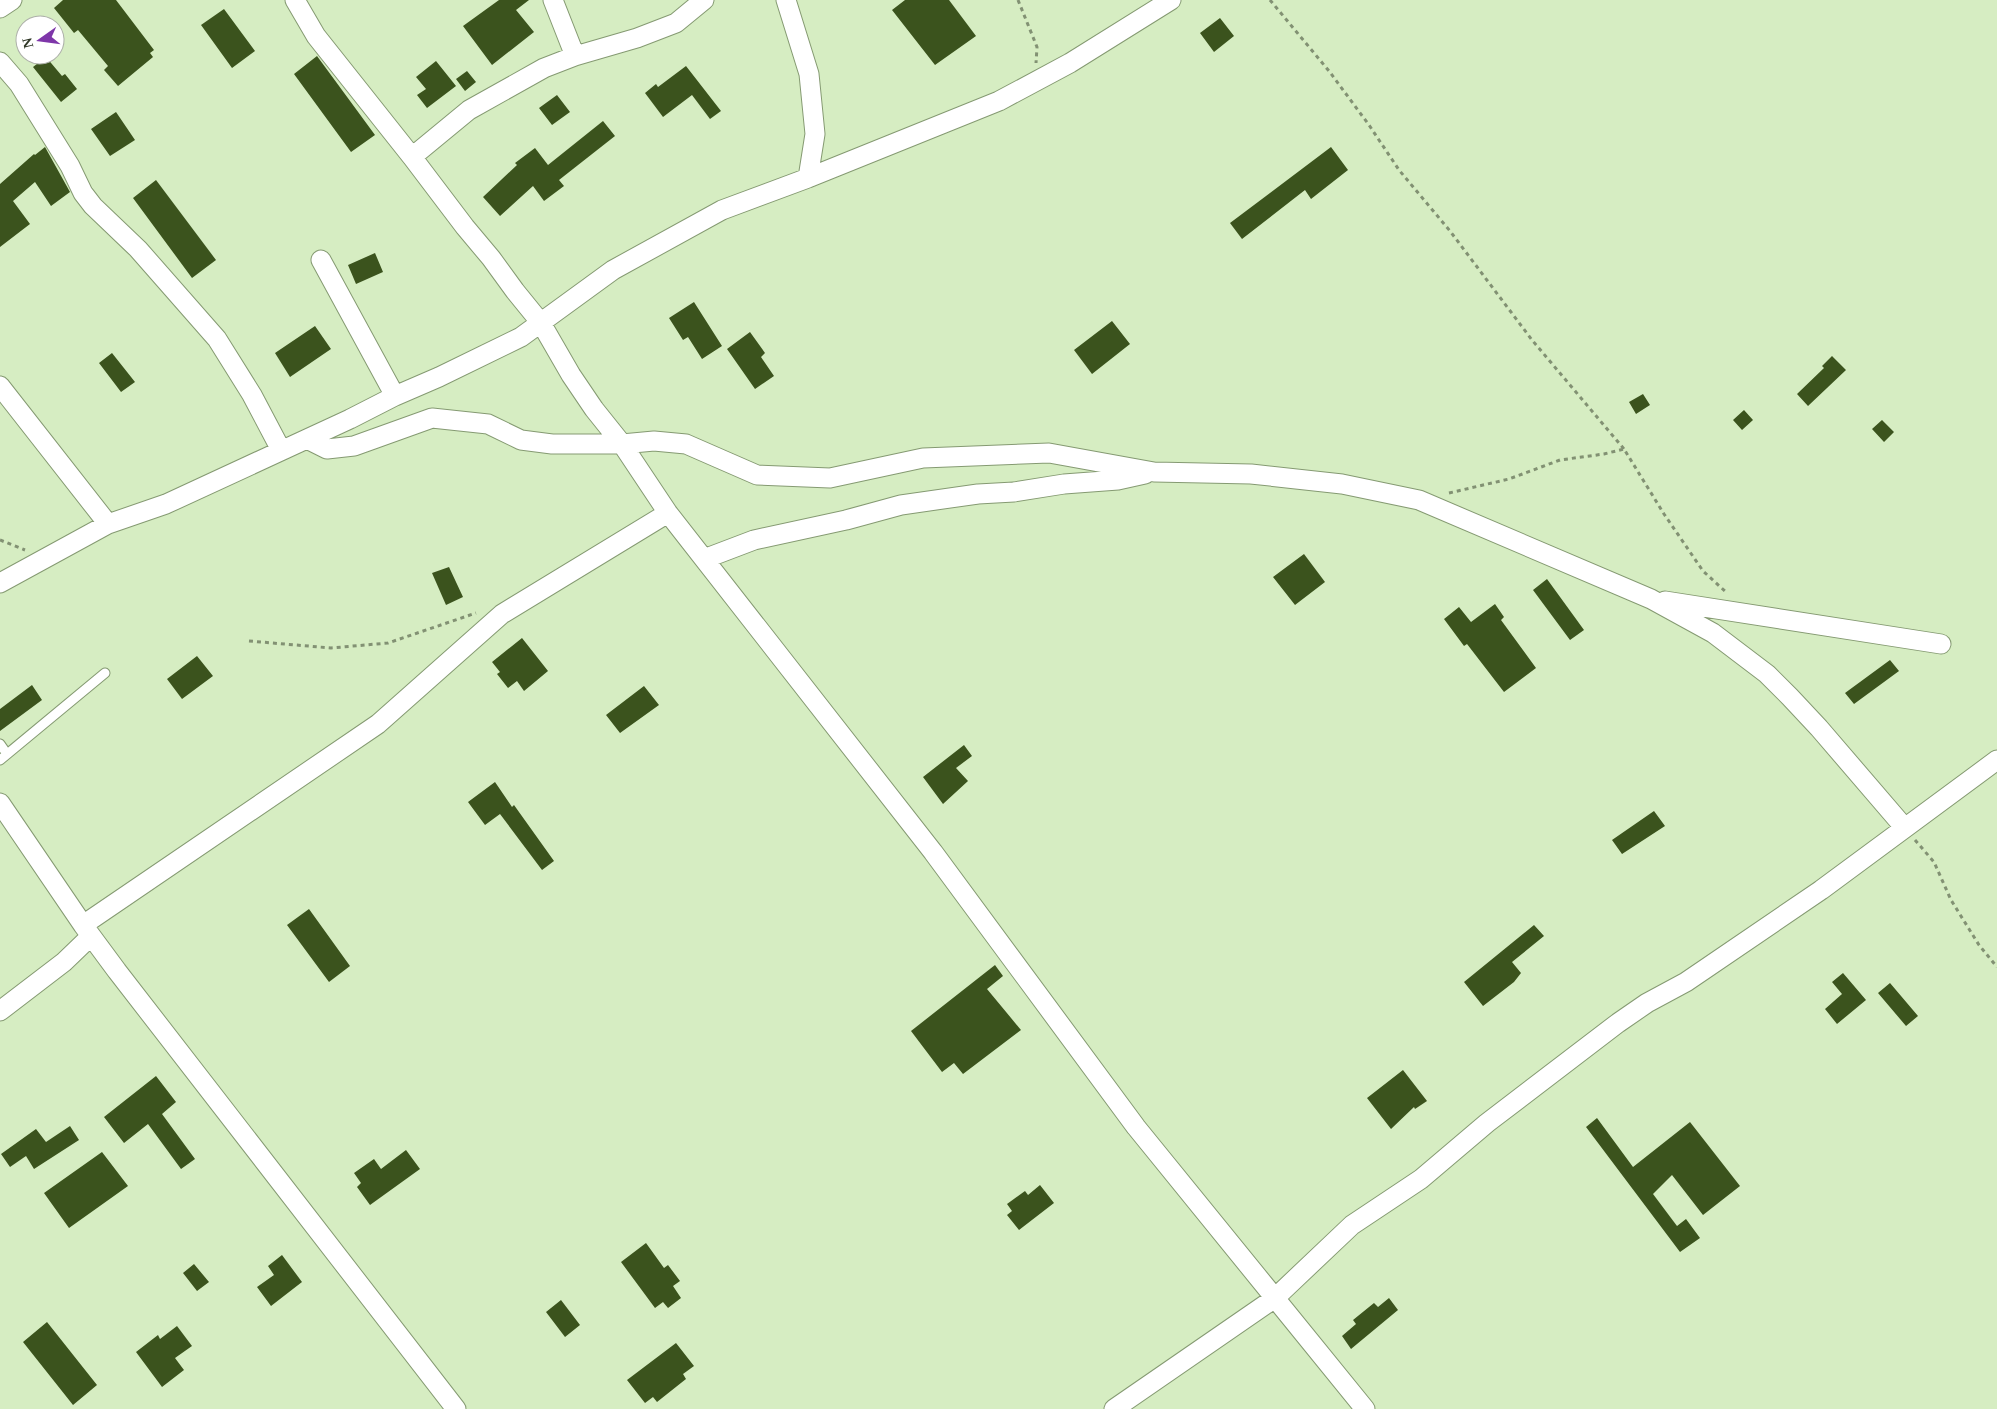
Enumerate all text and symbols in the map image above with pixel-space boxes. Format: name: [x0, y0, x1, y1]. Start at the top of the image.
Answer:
north arrow: [15, 15, 65, 65]
text: N: [19, 36, 36, 50]

